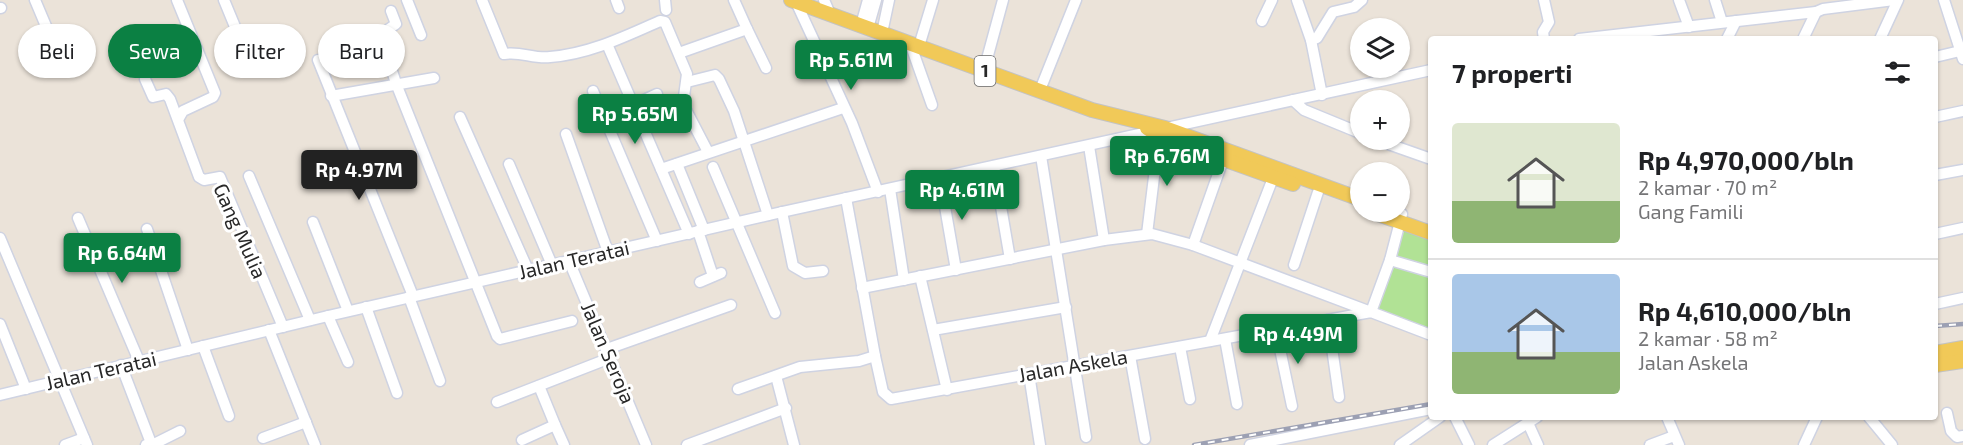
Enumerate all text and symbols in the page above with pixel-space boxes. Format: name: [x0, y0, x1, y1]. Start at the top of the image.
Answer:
map controls: [1350, 18, 1410, 222]
button: layers: [1350, 18, 1410, 78]
chip: Beli: [18, 24, 96, 78]
chip: Sewa: [108, 24, 202, 78]
chip: Filter: [214, 24, 306, 78]
chip: Baru: [318, 24, 405, 78]
pin: Rp 5.61M: [789, 40, 913, 91]
text: Rp 5.61M: [809, 47, 893, 71]
road number: 1: [974, 56, 996, 86]
icon: filters: [1881, 56, 1914, 89]
text: 7 properti: [1452, 57, 1572, 88]
button: +: [1350, 90, 1410, 150]
pin: Rp 5.65M: [573, 94, 697, 145]
text: Rp 5.65M: [592, 101, 678, 125]
pin: Rp 6.76M: [1105, 136, 1229, 187]
text: Rp 6.76M: [1124, 143, 1210, 167]
text: Rp 4,970,000/bln: [1638, 144, 1854, 175]
icon: home: [1500, 147, 1572, 219]
pin: Rp 4.97M: [297, 150, 421, 201]
text: Rp 4.97M: [315, 157, 403, 181]
button: −: [1350, 162, 1410, 222]
pin: Rp 4.61M: [900, 170, 1024, 221]
text: 2 kamar · 70 m²: [1638, 175, 1777, 199]
text: Rp 4.61M: [919, 177, 1005, 201]
street label: Gang Mulia: [209, 179, 273, 282]
text: Gang Famili: [1638, 199, 1743, 223]
pin: Rp 6.64M: [60, 233, 184, 284]
street label: Jalan Teratai: [516, 235, 632, 283]
text: Rp 6.64M: [78, 240, 166, 264]
text: Rp 4,610,000/bln: [1638, 295, 1851, 326]
street label: Jalan Seroja: [577, 298, 641, 407]
icon: home: [1500, 298, 1572, 370]
pin: Rp 4.49M: [1236, 314, 1360, 365]
text: Rp 4.49M: [1253, 321, 1343, 345]
text: 2 kamar · 58 m²: [1638, 326, 1778, 350]
street label: Jalan Askela: [1016, 344, 1129, 386]
street label: Jalan Teratai: [43, 346, 159, 394]
text: Jalan Askela: [1638, 350, 1748, 374]

